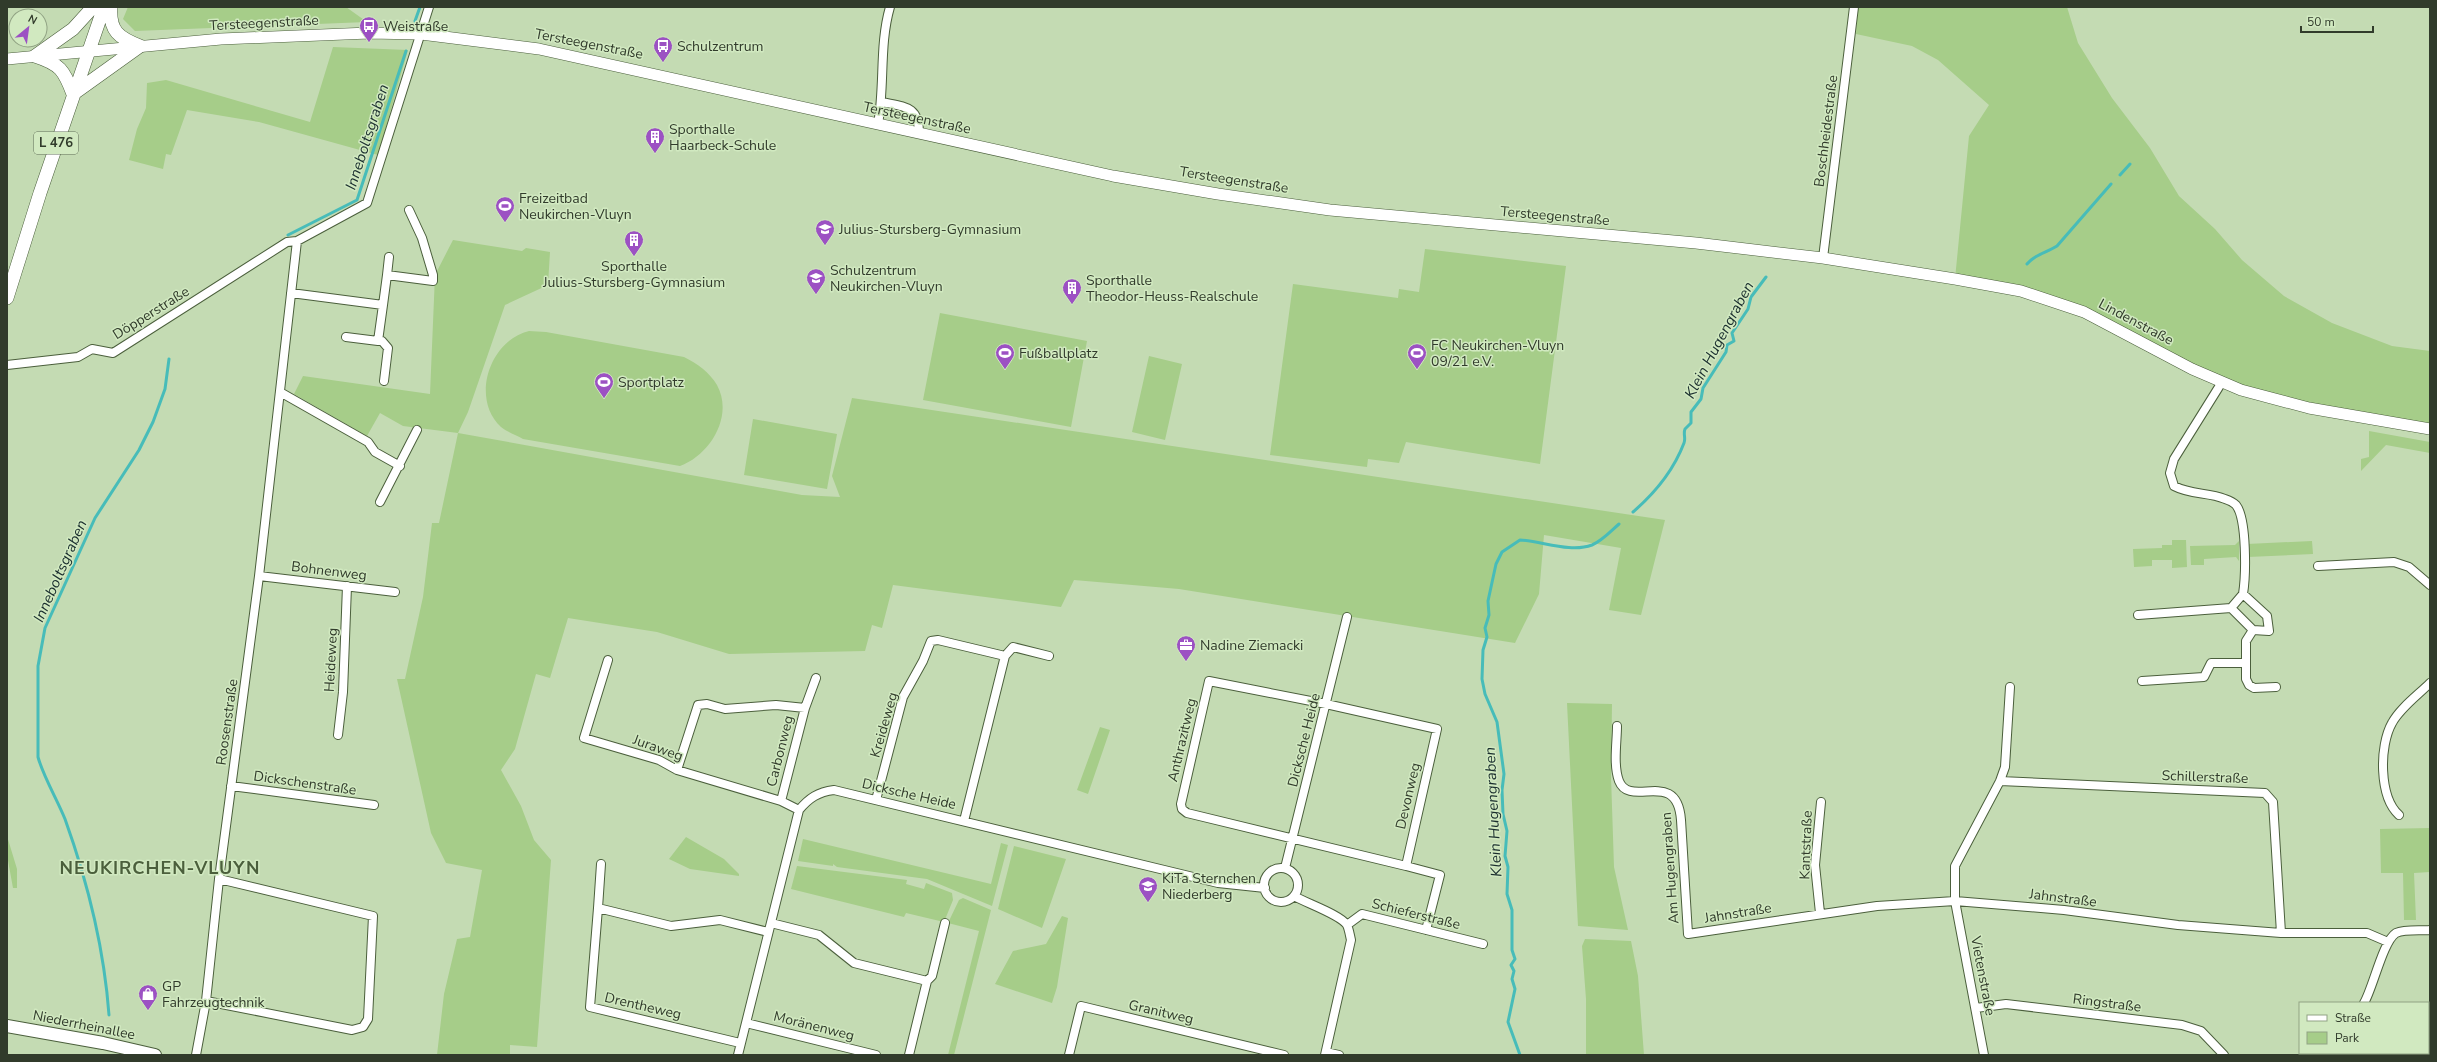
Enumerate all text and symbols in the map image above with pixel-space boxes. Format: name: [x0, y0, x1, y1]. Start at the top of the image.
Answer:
north arrow: [8, 8, 48, 48]
scale bar: [2301, 8, 2373, 34]
text: N: [25, 11, 40, 28]
street label: Tersteegenstraße: [209, 11, 319, 35]
text: 50 m: [2307, 14, 2335, 30]
bus stop icon: Weistraße: [358, 15, 380, 43]
place label: Weistraße: [383, 17, 448, 36]
street label: Tersteegenstraße: [533, 24, 645, 64]
bus stop icon: Schulzentrum: [652, 35, 674, 63]
place label: Schulzentrum: [677, 37, 764, 56]
street label: Boschheidestraße: [1810, 74, 1842, 188]
water label: Inneboltsgraben: [340, 82, 394, 192]
street label: Tersteegenstraße: [861, 97, 973, 139]
place label: Sporthalle Haarbeck-Schule: [669, 120, 776, 155]
building icon: Sporthalle Haarbeck-Schule: [644, 126, 666, 154]
road number: L 476: [34, 132, 78, 154]
street label: Tersteegenstraße: [1178, 162, 1290, 198]
place label: Freizeitbad Neukirchen-Vluyn: [519, 189, 632, 224]
sports icon: Freizeitbad Neukirchen-Vluyn: [494, 195, 516, 223]
street label: Tersteegenstraße: [1500, 202, 1610, 230]
school or university icon: Julius-Stursberg-Gymnasium: [814, 218, 836, 246]
place label: Julius-Stursberg-Gymnasium: [838, 220, 1021, 239]
building icon: Sporthalle Julius-Stursberg-Gymnasium: [623, 229, 645, 257]
place label: Sporthalle Julius-Stursberg-Gymnasium: [542, 257, 725, 292]
place label: Schulzentrum Neukirchen-Vluyn: [830, 261, 943, 296]
school or university icon: Schulzentrum Neukirchen-Vluyn: [805, 267, 827, 295]
place label: Sporthalle Theodor-Heuss-Realschule: [1086, 271, 1258, 306]
building icon: Sporthalle Theodor-Heuss-Realschule: [1061, 277, 1083, 305]
water label: Klein Hugengraben: [1680, 278, 1758, 402]
street label: Döpperstraße: [109, 282, 193, 344]
street label: Lindenstraße: [2095, 294, 2177, 350]
place label: FC Neukirchen-Vluyn 09/21 e.V.: [1431, 336, 1564, 371]
sports icon: Fußballplatz: [994, 342, 1016, 370]
sports icon: FC Neukirchen-Vluyn 09/21 e.V.: [1406, 342, 1428, 370]
place label: Fußballplatz: [1019, 344, 1098, 363]
sports icon: Sportplatz: [593, 371, 615, 399]
place label: Sportplatz: [618, 373, 684, 392]
water label: Inneboltsgraben: [28, 517, 92, 625]
street label: Bohnenweg: [290, 557, 368, 585]
street label: Heideweg: [320, 627, 342, 693]
office icon: Nadine Ziemacki: [1175, 634, 1197, 662]
place label: Nadine Ziemacki: [1200, 636, 1303, 655]
street label: Roosenstraße: [212, 678, 242, 766]
street label: Kreideweg: [866, 690, 902, 760]
street label: Dicksche Heide: [1283, 691, 1325, 789]
street label: Anthrazitweg: [1163, 696, 1201, 784]
street label: Carbonweg: [762, 713, 798, 789]
street label: Juraweg: [629, 730, 686, 766]
water label: Klein Hugengraben: [1480, 747, 1506, 877]
street label: Devonweg: [1391, 761, 1425, 831]
street label: Dickschenstraße: [252, 766, 358, 800]
street label: Schillerstraße: [2161, 766, 2249, 788]
street label: Dicksche Heide: [860, 774, 958, 814]
street label: Kantstraße: [1795, 810, 1817, 880]
street label: Am Hugengraben: [1657, 811, 1683, 925]
district label: NEUKIRCHEN-VLUYN: [60, 856, 260, 880]
place label: KiTa Sternchen Niederberg: [1162, 869, 1256, 904]
school or university icon: KiTa Sternchen Niederberg: [1137, 875, 1159, 903]
street label: Jahnstraße: [2027, 884, 2098, 912]
street label: Schieferstraße: [1370, 894, 1462, 934]
street label: Jahnstraße: [1702, 898, 1773, 928]
street label: Vietenstraße: [1966, 934, 2000, 1017]
place label: GP Fahrzeugtechnik: [162, 977, 266, 1012]
shop icon: GP Fahrzeugtechnik: [137, 983, 159, 1011]
street label: Drentheweg: [603, 988, 683, 1024]
street label: Ringstraße: [2072, 989, 2142, 1017]
street label: Granitweg: [1127, 995, 1195, 1029]
legend: [2299, 1002, 2429, 1054]
street label: Niederrheinallee: [31, 1006, 137, 1044]
street label: Moränenweg: [772, 1007, 856, 1045]
text: Straße: [2335, 1010, 2371, 1026]
text: Park: [2335, 1030, 2360, 1046]

